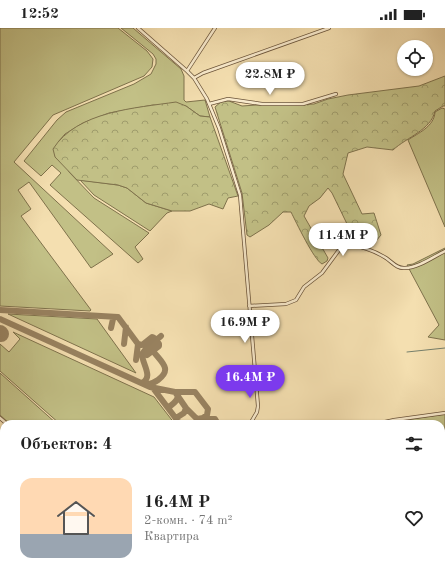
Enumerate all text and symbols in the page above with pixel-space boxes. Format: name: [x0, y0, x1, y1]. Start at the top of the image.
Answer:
text: 12:52: [20, 7, 59, 22]
map controls: [397, 40, 433, 76]
button: locate: [397, 40, 433, 76]
pin: 22.8M ₽: [233, 62, 307, 96]
text: 22.8M ₽: [245, 68, 295, 81]
pin: 11.4M ₽: [306, 223, 380, 257]
text: 11.4M ₽: [318, 229, 368, 242]
pin: 16.9M ₽: [208, 310, 282, 344]
text: 16.9M ₽: [220, 316, 270, 329]
pin: 16.4M ₽: [213, 365, 287, 399]
text: 16.4M ₽: [225, 371, 275, 384]
icon: filters: [403, 433, 425, 455]
text: Объектов: 4: [20, 436, 112, 453]
icon: home: [52, 494, 100, 542]
text: 16.4M ₽: [144, 494, 210, 511]
icon: heart: [403, 507, 425, 529]
text: 2-комн. · 74 m²: [144, 514, 232, 527]
text: Квартира: [144, 530, 199, 543]

